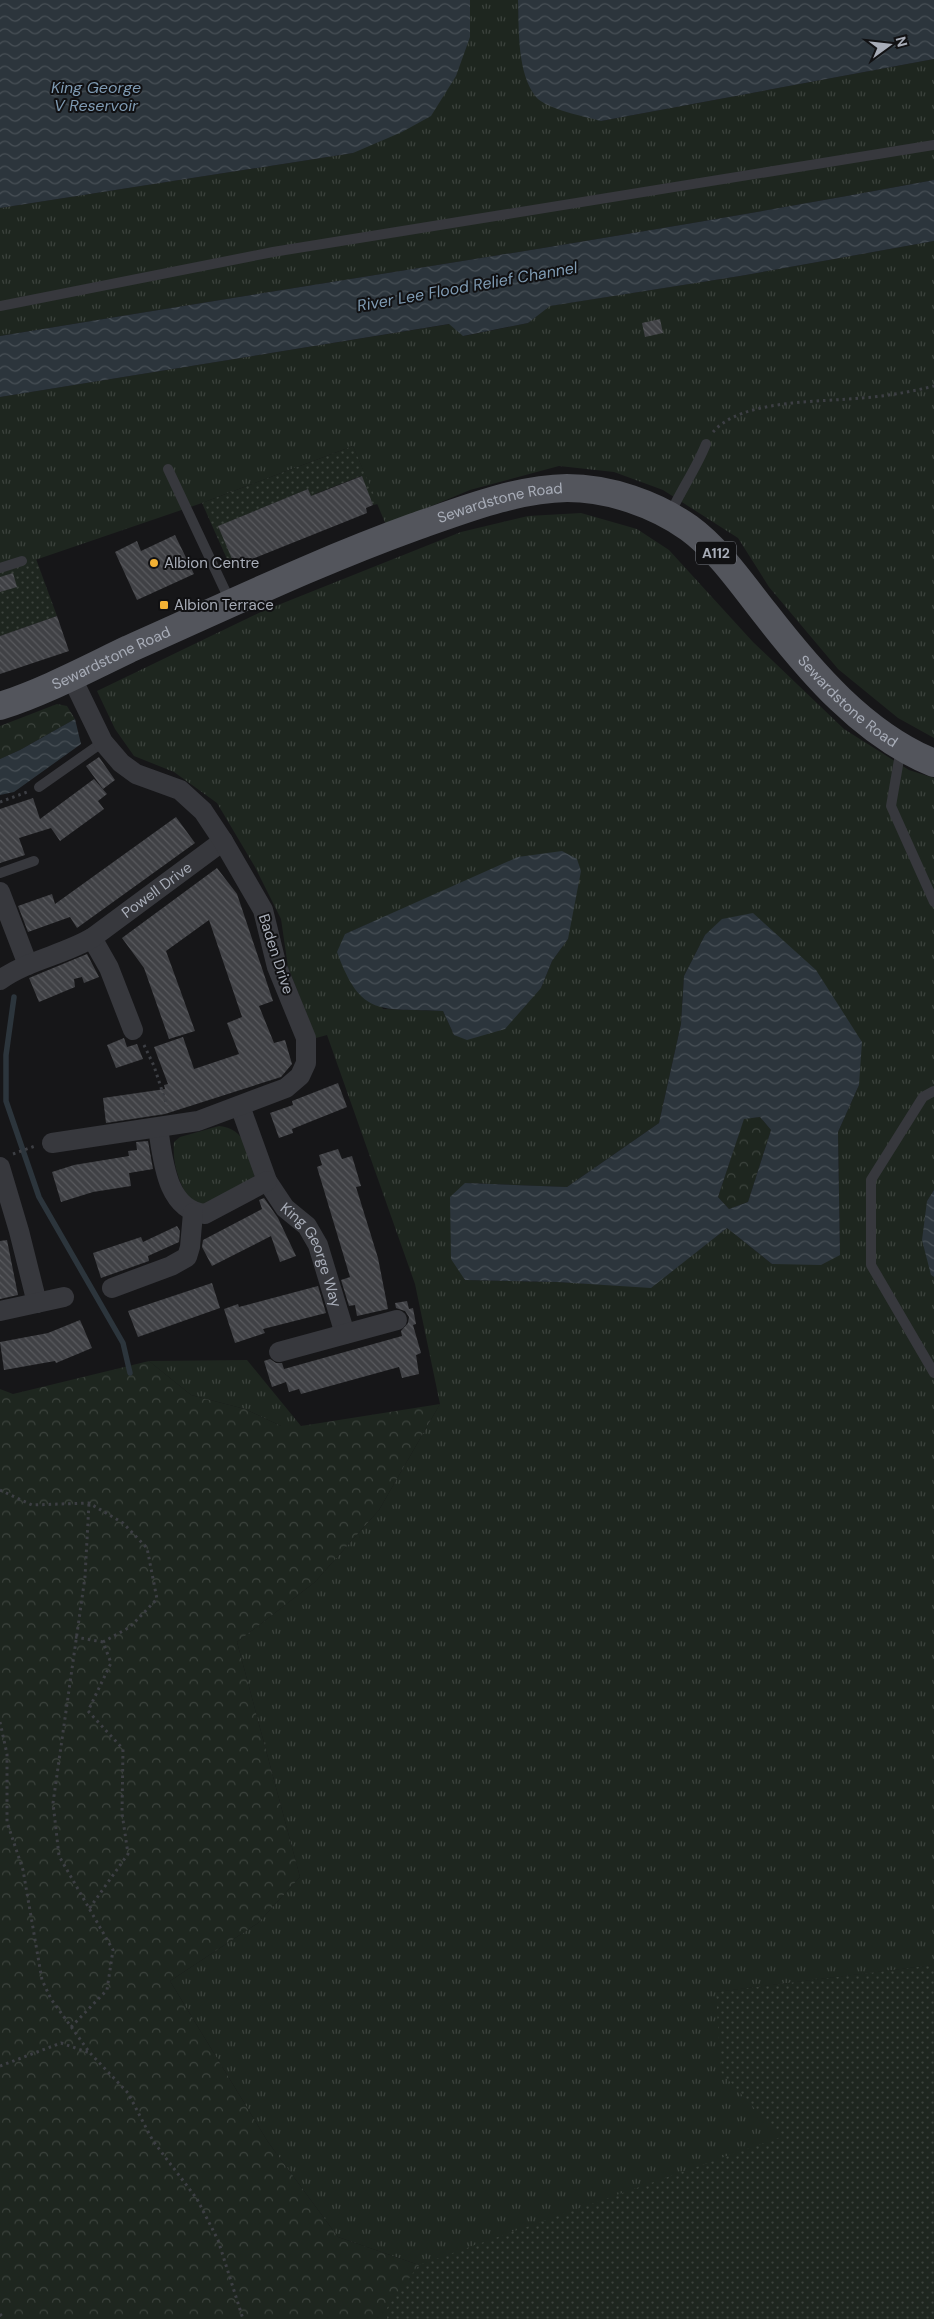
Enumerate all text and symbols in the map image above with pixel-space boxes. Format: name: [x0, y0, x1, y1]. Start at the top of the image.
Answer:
north arrow: [864, 20, 914, 70]
text: N: [892, 34, 912, 49]
water label: King George V Reservoir: [51, 77, 141, 116]
water label: River Lee Flood Relief Channel: [355, 257, 579, 316]
street label: Sewardstone Road: [434, 478, 563, 528]
road number: A112: [696, 542, 736, 564]
place label: Albion Centre: [164, 553, 259, 573]
marker: Albion Centre: [148, 557, 160, 569]
place label: Albion Terrace: [174, 595, 274, 615]
marker: Albion Terrace: [158, 599, 170, 611]
street label: Sewardstone Road: [49, 622, 174, 695]
street label: Sewardstone Road: [793, 651, 901, 752]
street label: Powell Drive: [118, 857, 196, 923]
street label: Baden Drive: [254, 911, 298, 997]
street label: King George Way: [276, 1198, 347, 1310]

